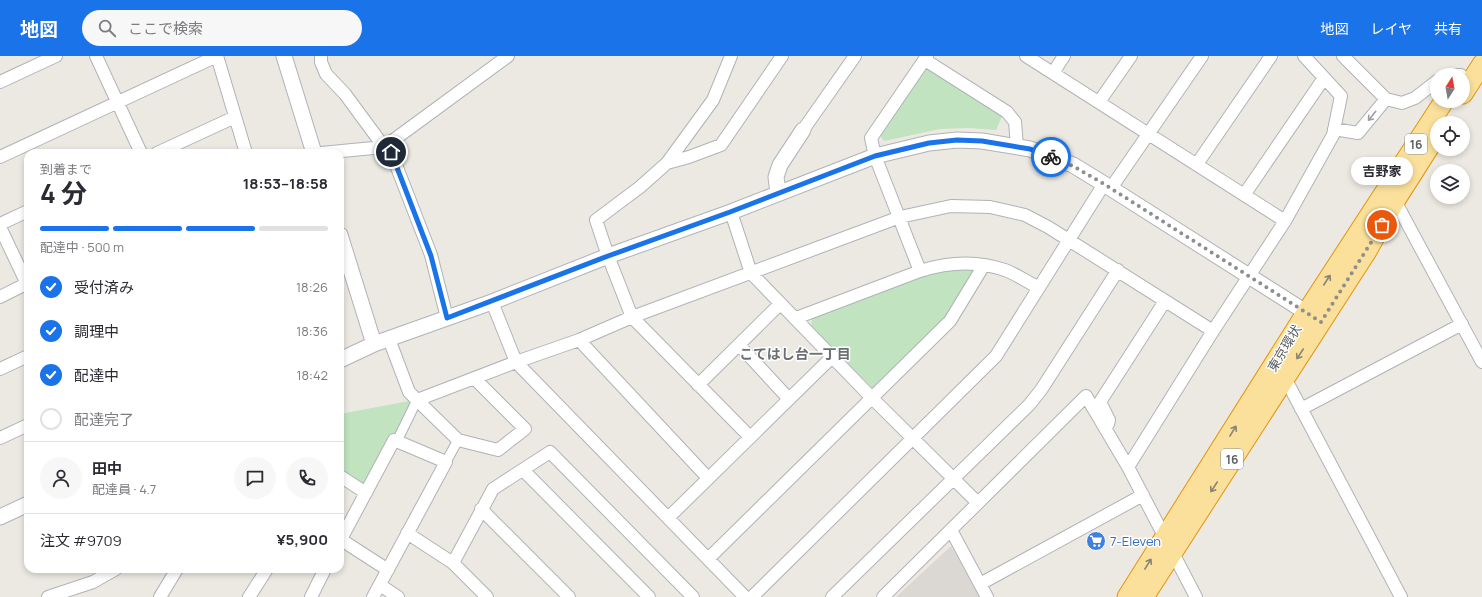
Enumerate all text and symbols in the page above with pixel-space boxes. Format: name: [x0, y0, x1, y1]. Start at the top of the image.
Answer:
search box: [82, 10, 362, 46]
text: 地図: [20, 16, 58, 42]
icon: search: [96, 17, 118, 39]
text: ここで検索: [128, 18, 203, 39]
text: 地図: [1320, 19, 1348, 38]
text: レイヤ: [1370, 19, 1412, 38]
text: 共有: [1434, 19, 1462, 38]
north arrow: [1430, 68, 1470, 108]
map controls: [1430, 68, 1470, 204]
one-way arrow: [1367, 111, 1376, 122]
button: locate: [1430, 116, 1470, 156]
road number: 16: [1405, 134, 1427, 154]
pin: [374, 135, 408, 169]
courier: [1031, 137, 1071, 177]
icon: home: [380, 141, 402, 163]
icon: bike: [1040, 146, 1062, 168]
callout: 吉野家: [1351, 157, 1413, 185]
text: 到着まで: [40, 160, 92, 178]
text: 吉野家: [1362, 162, 1402, 180]
button: layers: [1430, 164, 1470, 204]
text: 18:53–18:58: [243, 173, 328, 194]
text: 4 分: [40, 175, 87, 211]
pin: [1365, 208, 1399, 242]
icon: bag: [1371, 214, 1393, 236]
text: 配達中 · 500 m: [40, 238, 124, 256]
one-way arrow: [1323, 275, 1331, 286]
icon: check: [40, 276, 62, 298]
text: 受付済み: [74, 277, 134, 298]
text: 18:26: [296, 278, 328, 296]
icon: check: [40, 320, 62, 342]
text: 調理中: [74, 321, 119, 342]
street label: 東京環状: [1263, 321, 1305, 375]
text: 18:36: [296, 322, 328, 340]
district label: こてはし台一丁目: [739, 344, 851, 363]
one-way arrow: [1296, 348, 1304, 359]
icon: check: [40, 364, 62, 386]
text: 配達中: [74, 365, 119, 386]
text: 18:42: [296, 366, 328, 384]
text: 配達完了: [74, 409, 134, 430]
one-way arrow: [1229, 426, 1237, 437]
road number: 16: [1221, 449, 1243, 469]
button: person: [40, 457, 82, 499]
button: chat: [234, 457, 276, 499]
button: phone: [286, 457, 328, 499]
text: 田中: [92, 458, 122, 479]
text: 配達員 · 4.7: [92, 480, 156, 498]
one-way arrow: [1210, 481, 1218, 492]
text: ¥5,900: [276, 529, 328, 550]
text: 注文 #9709: [40, 530, 122, 551]
supermarket icon: 7-Eleven: [1085, 530, 1107, 552]
place label: 7-Eleven: [1110, 532, 1161, 550]
one-way arrow: [1144, 559, 1152, 570]

